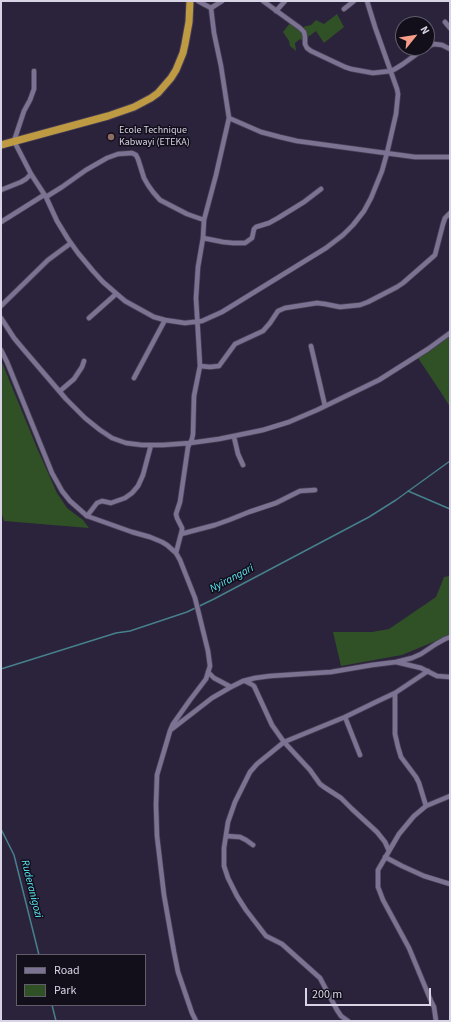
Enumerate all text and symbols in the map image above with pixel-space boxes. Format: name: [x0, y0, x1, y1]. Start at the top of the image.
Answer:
north arrow: [395, 16, 435, 56]
text: N: [417, 23, 433, 37]
place label: Ecole Technique Kabwayi (ETEKA): [119, 125, 190, 148]
marker: Ecole Technique Kabwayi (ETEKA): [106, 132, 116, 142]
water label: Nyirangari: [208, 562, 256, 596]
water label: Ruderanigozi: [17, 859, 45, 919]
legend: [16, 954, 146, 1006]
text: Road: [54, 962, 80, 979]
scale bar: [307, 980, 433, 1006]
text: Park: [54, 982, 76, 999]
text: 200 m: [312, 986, 342, 1003]

